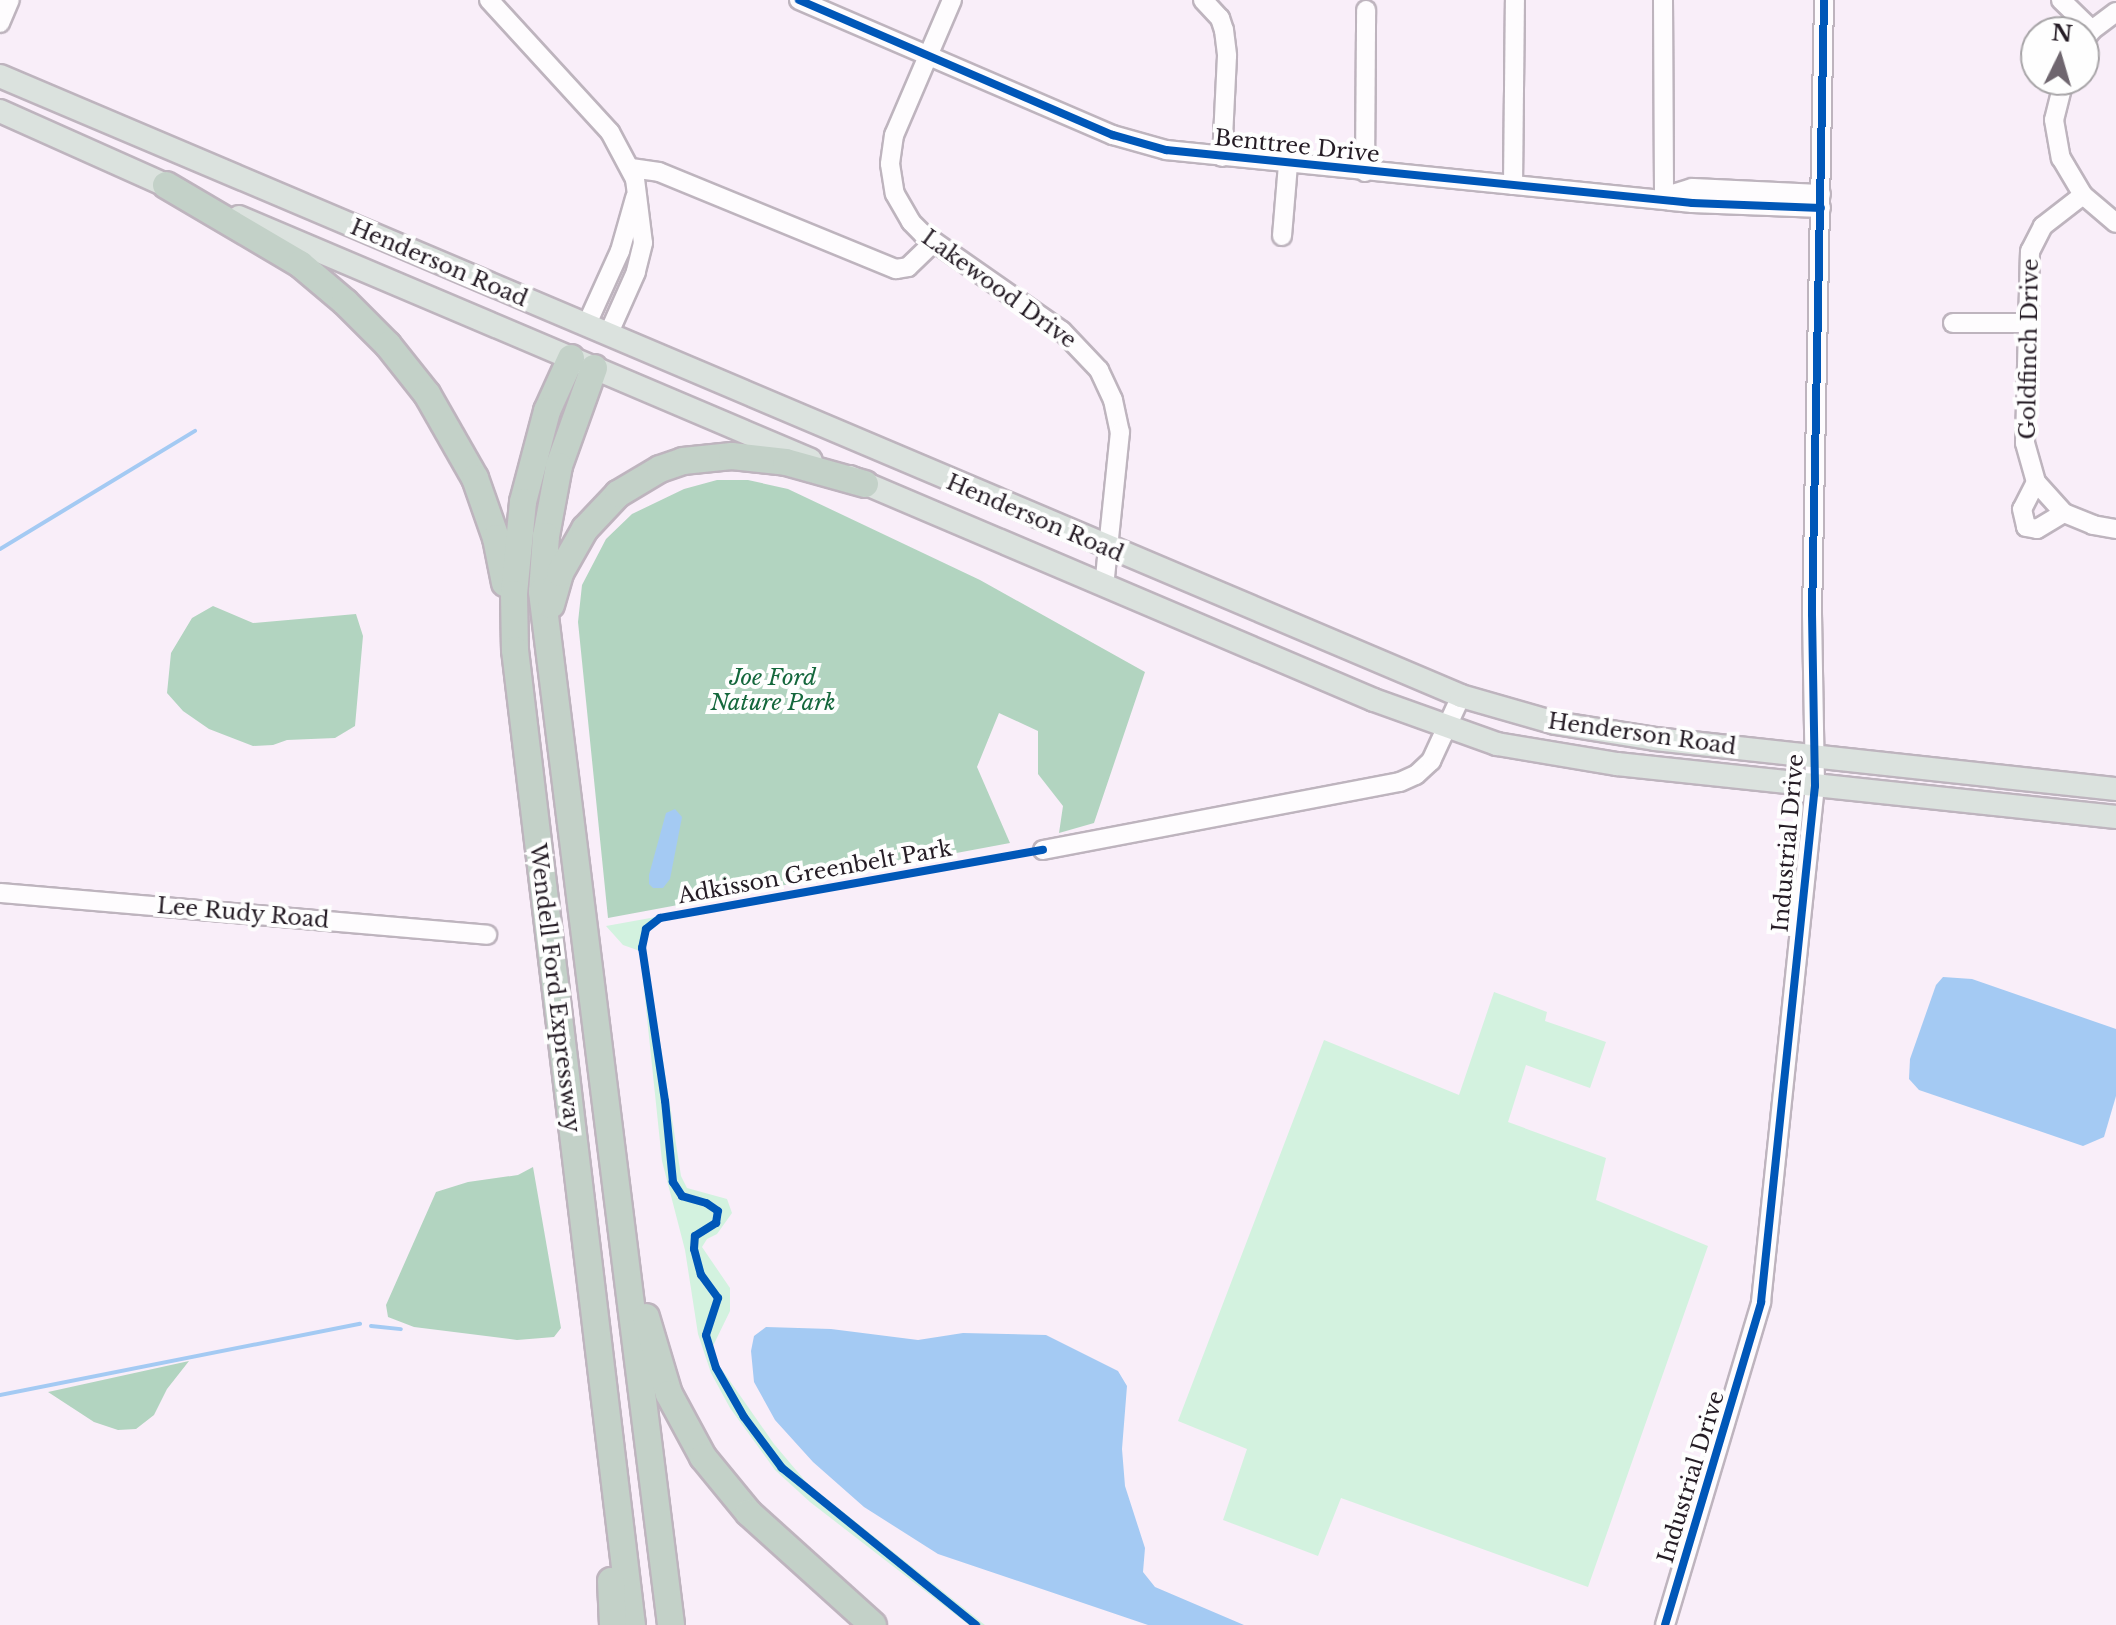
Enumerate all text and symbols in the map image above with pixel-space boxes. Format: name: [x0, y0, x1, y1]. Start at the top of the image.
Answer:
north arrow: [2020, 16, 2100, 96]
text: N: [2050, 19, 2073, 48]
street label: Benttree Drive: [1213, 124, 1381, 168]
street label: Henderson Road: [346, 214, 532, 312]
street label: Lakewood Drive: [917, 224, 1081, 354]
street label: Goldfinch Drive: [2014, 258, 2044, 440]
street label: Henderson Road: [942, 469, 1128, 567]
park label: Joe Ford Nature Park: [710, 664, 836, 716]
street label: Henderson Road: [1546, 708, 1738, 760]
street label: Industrial Drive: [1767, 753, 1809, 933]
street label: Adkisson Greenbelt Park: [676, 835, 954, 909]
street label: Wendell Ford Expressway: [524, 842, 586, 1134]
street label: Lee Rudy Road: [156, 892, 330, 934]
street label: Industrial Drive: [1652, 1388, 1730, 1566]

